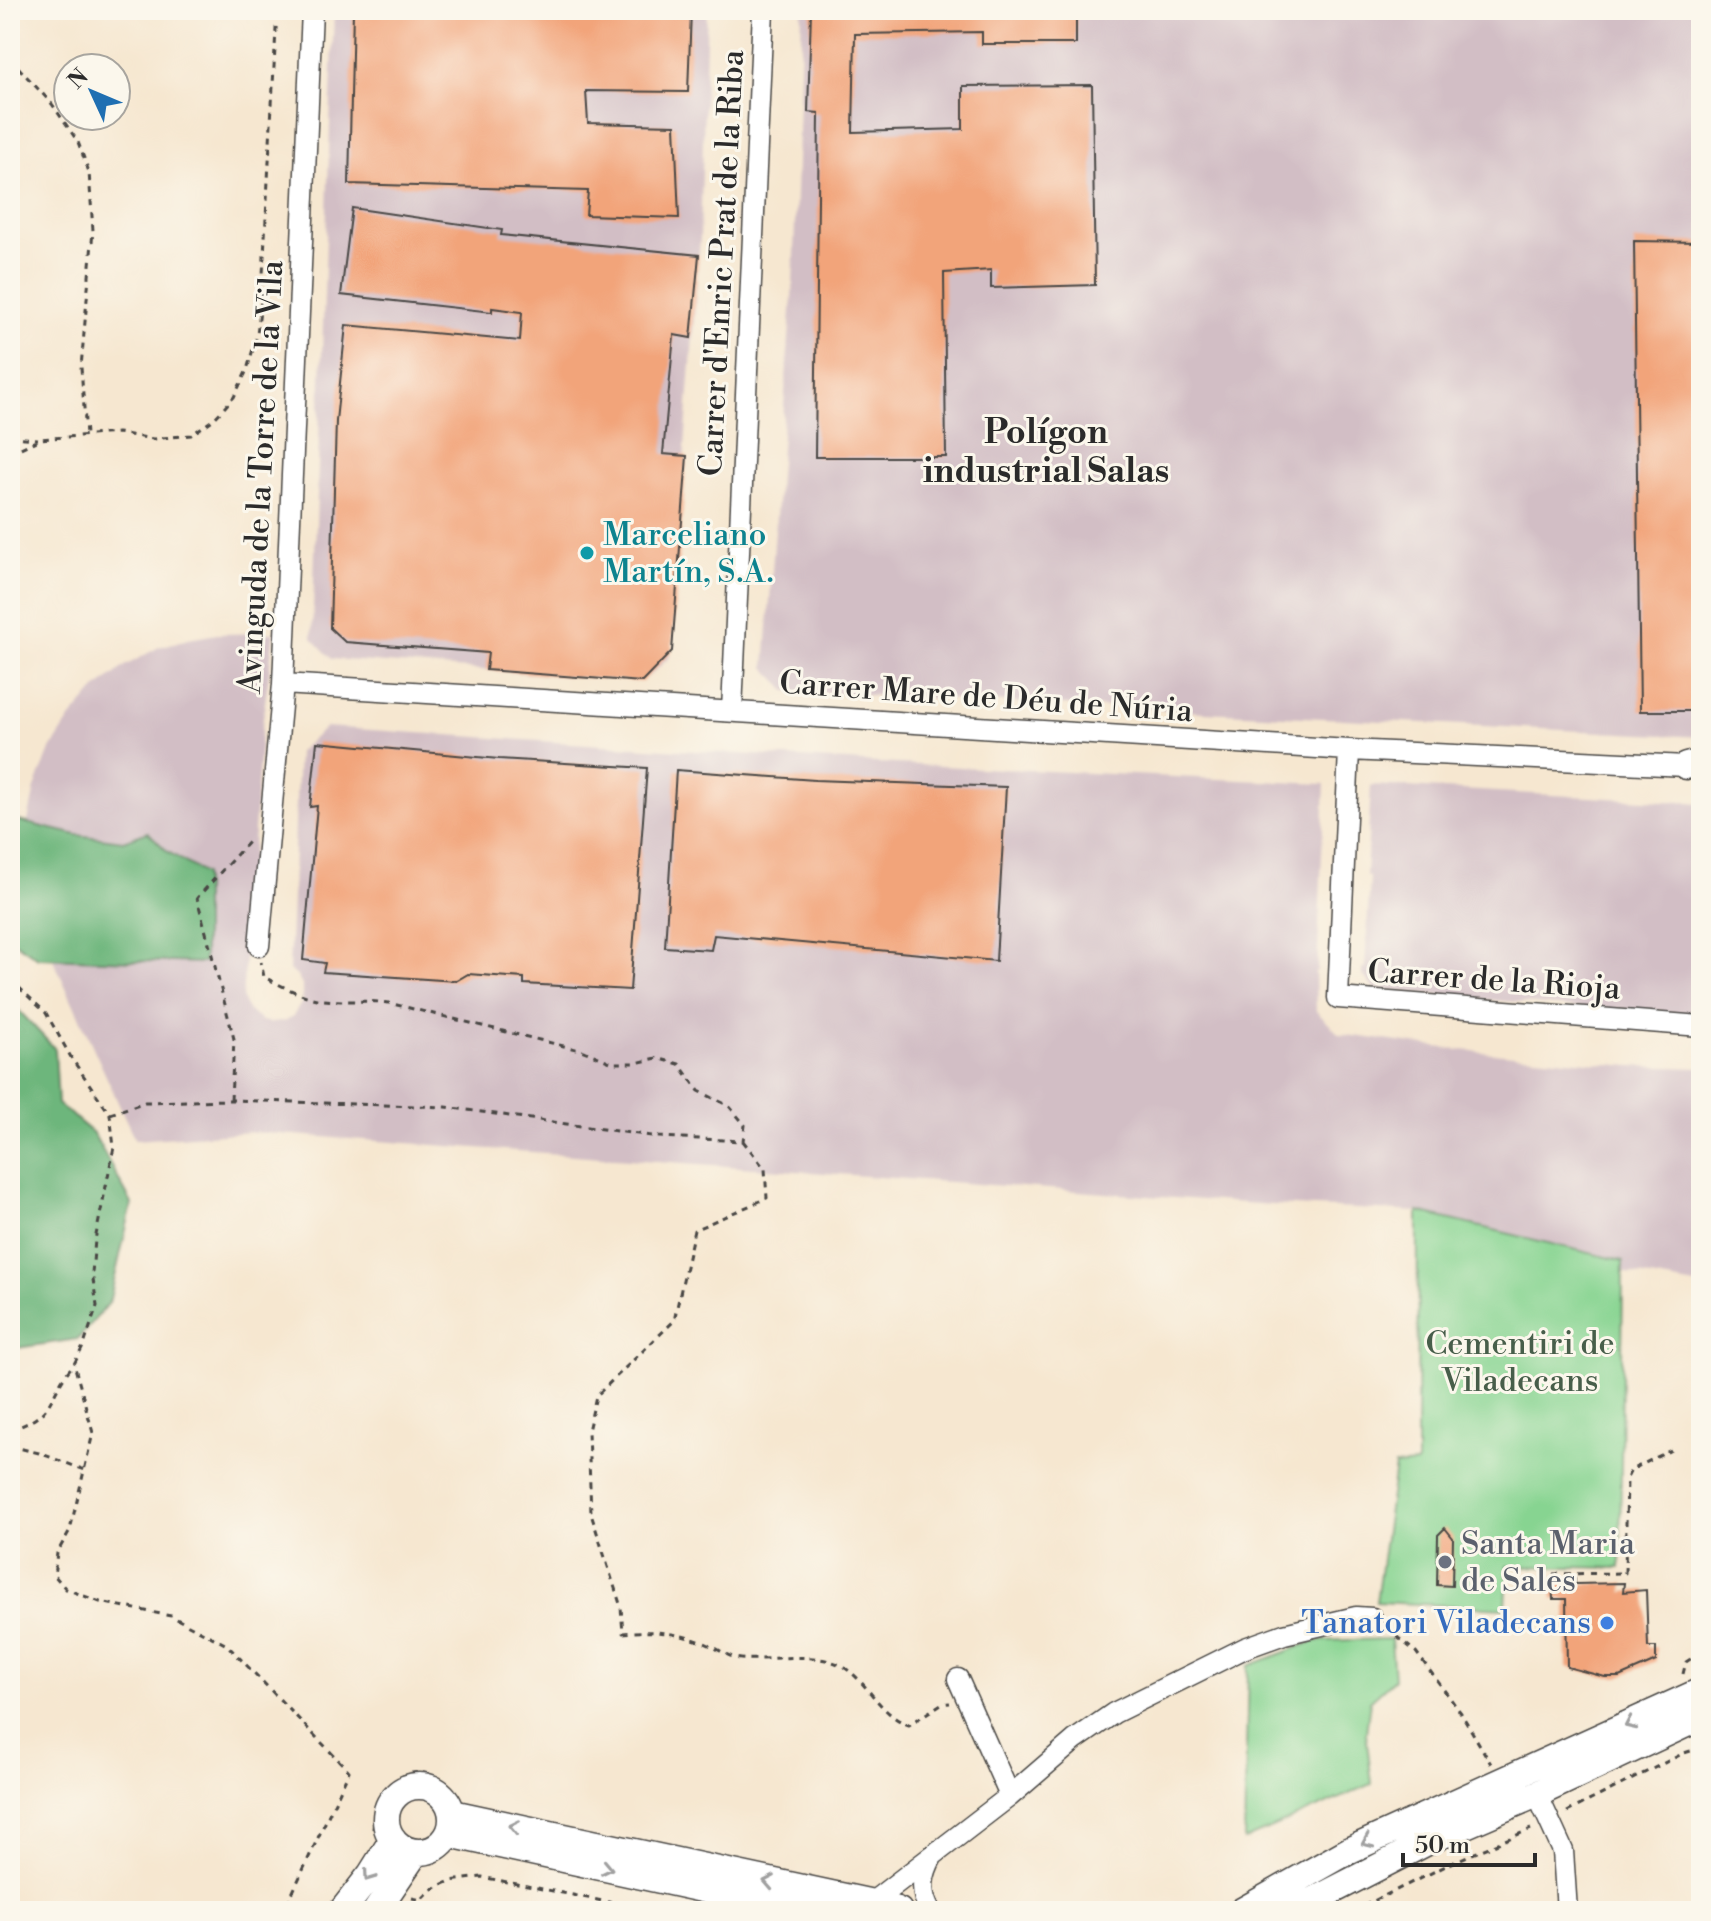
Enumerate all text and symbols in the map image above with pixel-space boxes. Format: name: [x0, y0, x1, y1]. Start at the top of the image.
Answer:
street label: Carrer d'Enric Prat de la Riba: [691, 48, 753, 477]
north arrow: [52, 52, 132, 132]
text: N: [63, 63, 95, 95]
street label: Avinguda de la Torre de la Vila: [230, 259, 292, 696]
district label: Polígon industrial Salas: [923, 412, 1169, 493]
place label: Marceliano Martín, S.A.: [603, 515, 774, 592]
marker: Marceliano Martín, S.A.: [578, 544, 596, 562]
street label: Carrer Mare de Déu de Núria: [778, 663, 1195, 731]
street label: Carrer de la Rioja: [1366, 951, 1623, 1009]
park label: Cementiri de Viladecans: [1425, 1324, 1615, 1401]
place label: Santa Maria de Sales: [1461, 1524, 1636, 1601]
marker: Santa Maria de Sales: [1436, 1553, 1454, 1571]
place label: Tanatori Viladecans: [1301, 1603, 1591, 1643]
marker: Tanatori Viladecans: [1598, 1614, 1616, 1632]
one-way arrow: [1624, 1714, 1638, 1730]
scale bar: [1403, 1817, 1535, 1867]
one-way arrow: [508, 1819, 522, 1836]
text: 50 m: [1415, 1831, 1470, 1861]
one-way arrow: [1361, 1832, 1376, 1848]
one-way arrow: [600, 1859, 614, 1876]
one-way arrow: [364, 1867, 379, 1881]
one-way arrow: [762, 1874, 775, 1891]

